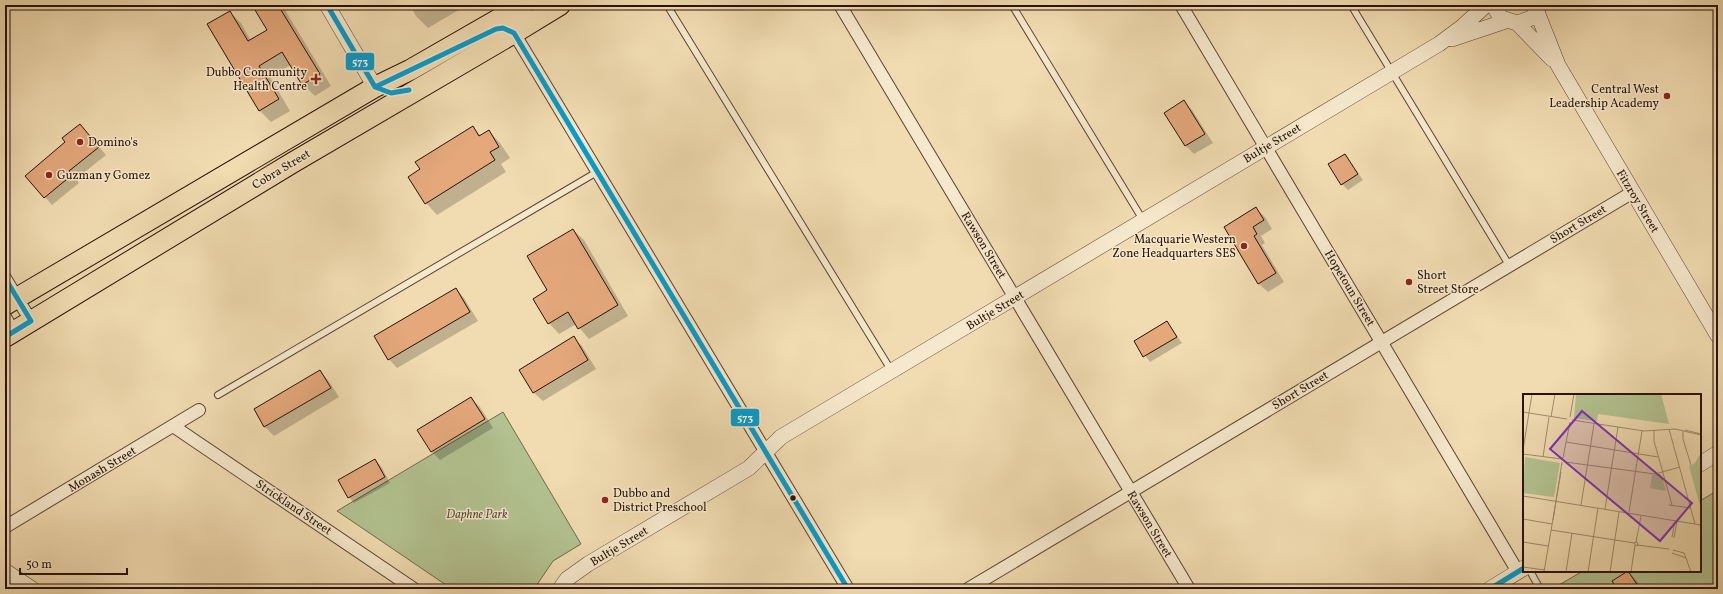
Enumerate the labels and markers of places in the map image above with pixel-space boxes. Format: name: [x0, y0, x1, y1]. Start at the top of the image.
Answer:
place label: Dubbo Community Health Centre: [206, 65, 308, 95]
marker: Dubbo Community Health Centre: [310, 73, 322, 85]
place label: Central West Leadership Academy: [1549, 82, 1660, 112]
marker: Central West Leadership Academy: [1662, 91, 1672, 101]
place label: Domino's: [88, 135, 138, 151]
marker: Domino's: [75, 137, 85, 147]
place label: Guzman y Gomez: [57, 168, 150, 184]
marker: Guzman y Gomez: [44, 170, 54, 180]
place label: Macquarie Western Zone Headquarters SES: [1112, 232, 1236, 262]
marker: Macquarie Western Zone Headquarters SES: [1239, 241, 1249, 251]
place label: Short Street Store: [1417, 268, 1479, 298]
marker: Short Street Store: [1404, 277, 1414, 287]
place label: Dubbo and District Preschool: [613, 486, 707, 516]
unlabelled marker: [788, 493, 798, 503]
marker: Dubbo and District Preschool: [600, 495, 610, 505]

